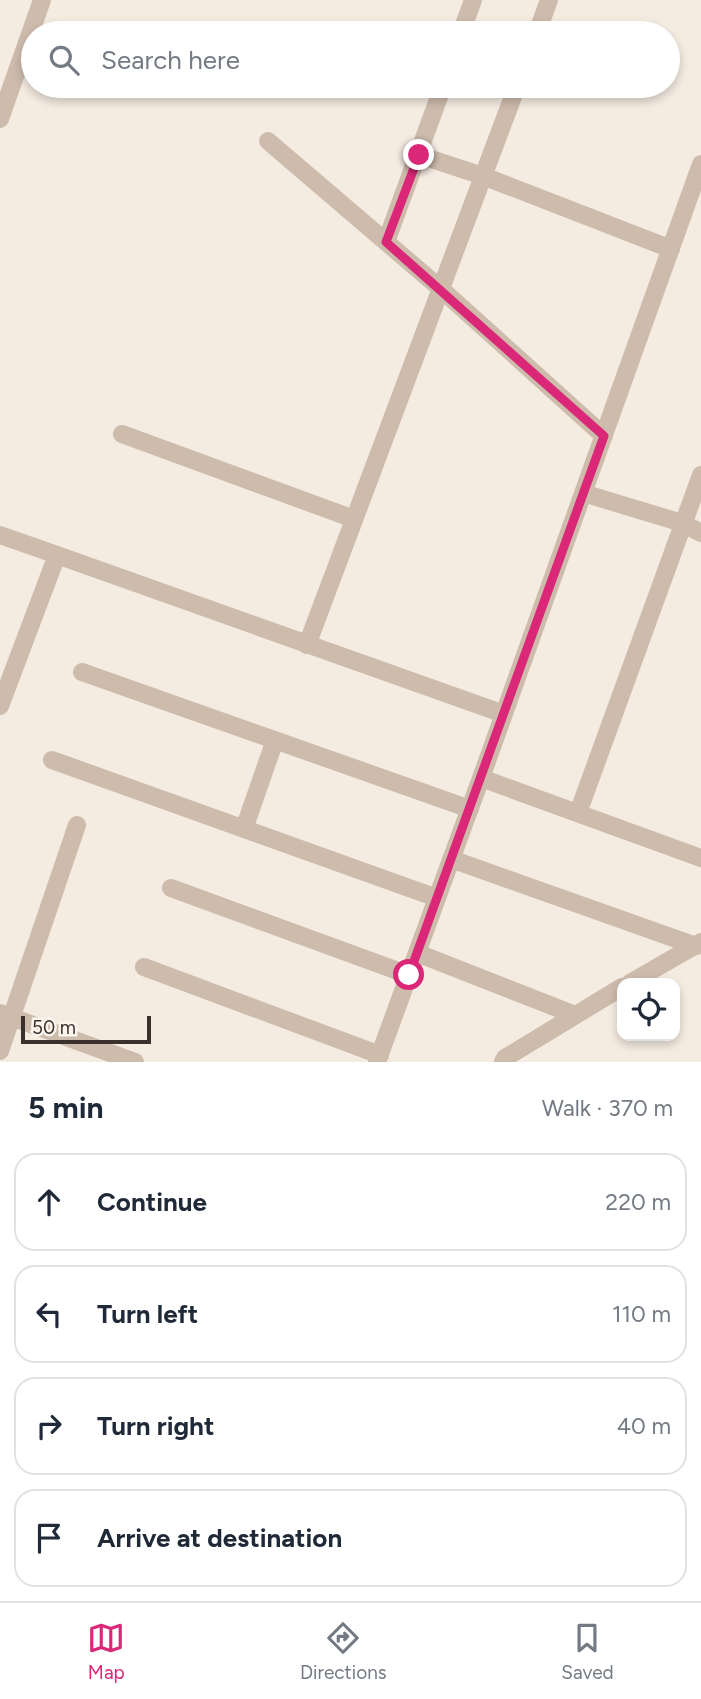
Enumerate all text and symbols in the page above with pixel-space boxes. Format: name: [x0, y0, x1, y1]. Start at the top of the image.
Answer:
search box: [21, 21, 680, 98]
icon: search: [45, 41, 83, 79]
text: Search here: [101, 44, 240, 76]
route end: [403, 139, 434, 170]
route start: [393, 959, 424, 990]
map controls: [617, 978, 680, 1041]
button: locate: [617, 978, 680, 1041]
scale bar: [21, 1013, 150, 1045]
text: 50 m: [32, 1016, 76, 1039]
text: 5 min: [28, 1089, 104, 1126]
text: Walk · 370 m: [542, 1094, 673, 1122]
icon: ahead: [30, 1183, 68, 1221]
text: Continue: [97, 1186, 207, 1218]
text: 220 m: [605, 1188, 671, 1216]
icon: left: [30, 1295, 68, 1333]
text: Turn left: [97, 1298, 198, 1330]
text: 110 m: [612, 1300, 671, 1328]
icon: right: [30, 1407, 68, 1445]
text: Turn right: [97, 1410, 214, 1442]
text: 40 m: [617, 1412, 671, 1440]
icon: arrive: [30, 1519, 68, 1557]
text: Arrive at destination: [97, 1522, 342, 1554]
tab: Map: [87, 1619, 125, 1684]
tab: Directions: [300, 1619, 387, 1684]
tab: Saved: [561, 1619, 614, 1684]

